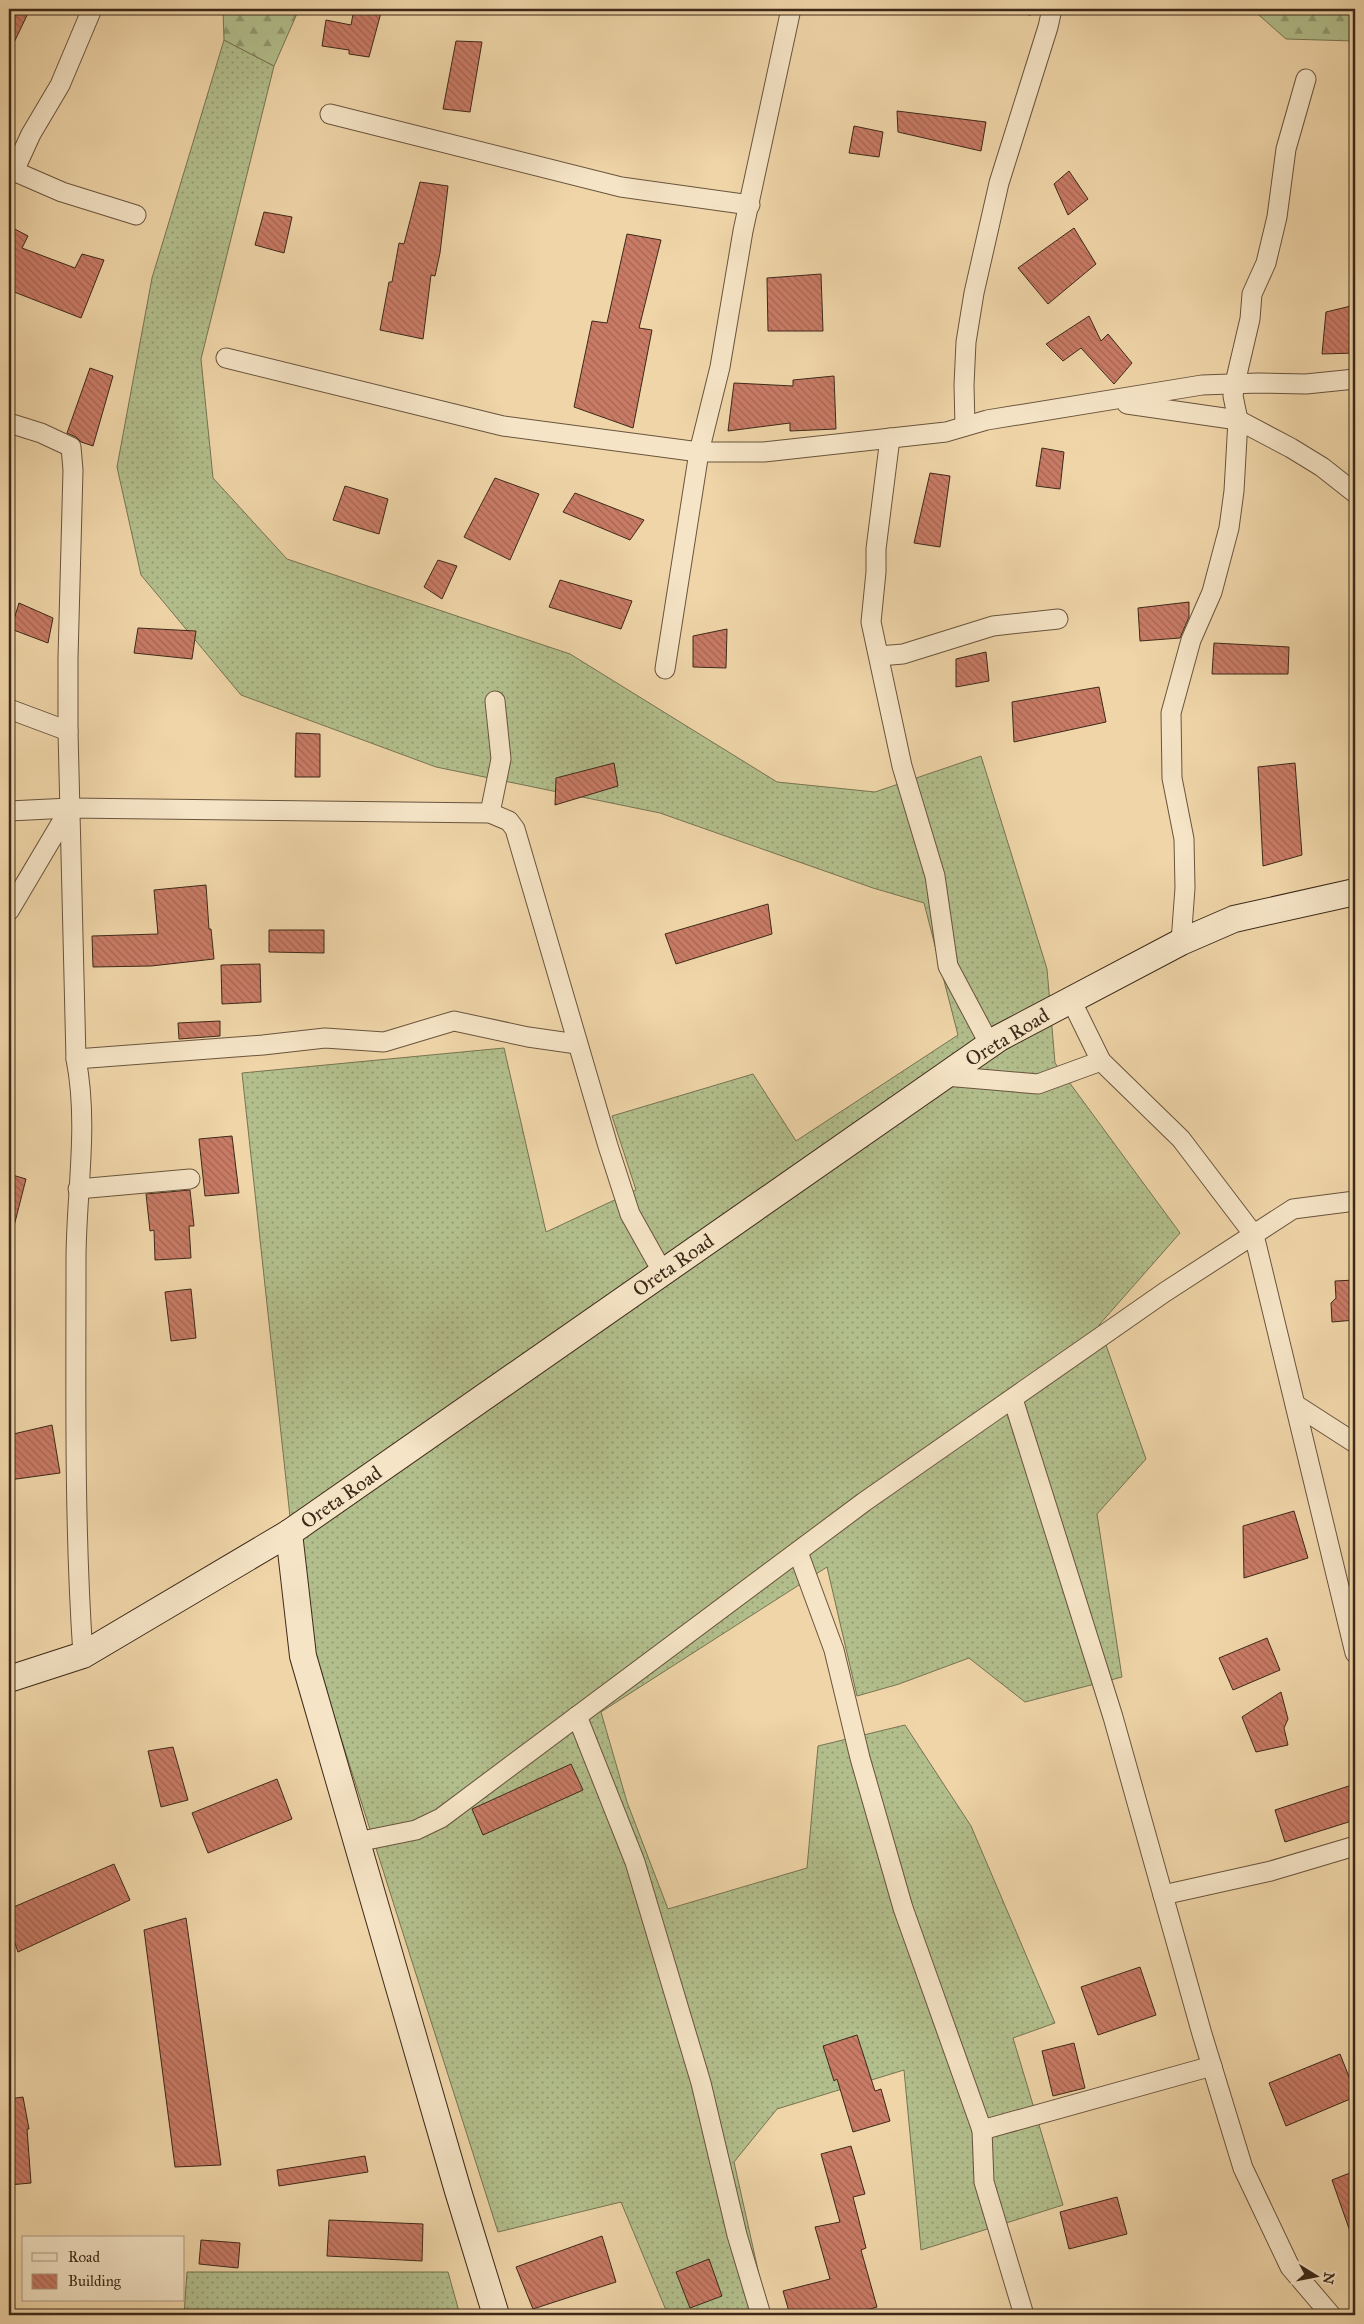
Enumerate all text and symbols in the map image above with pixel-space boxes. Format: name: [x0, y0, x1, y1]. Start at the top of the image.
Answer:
street label: Oreta Road: [961, 1003, 1053, 1071]
street label: Oreta Road: [628, 1228, 718, 1302]
street label: Oreta Road: [296, 1460, 386, 1534]
legend: [22, 2236, 185, 2302]
text: Road: [68, 2248, 100, 2266]
north arrow: [1292, 2252, 1342, 2302]
text: N: [1319, 2271, 1338, 2286]
text: Building: [68, 2272, 122, 2290]

